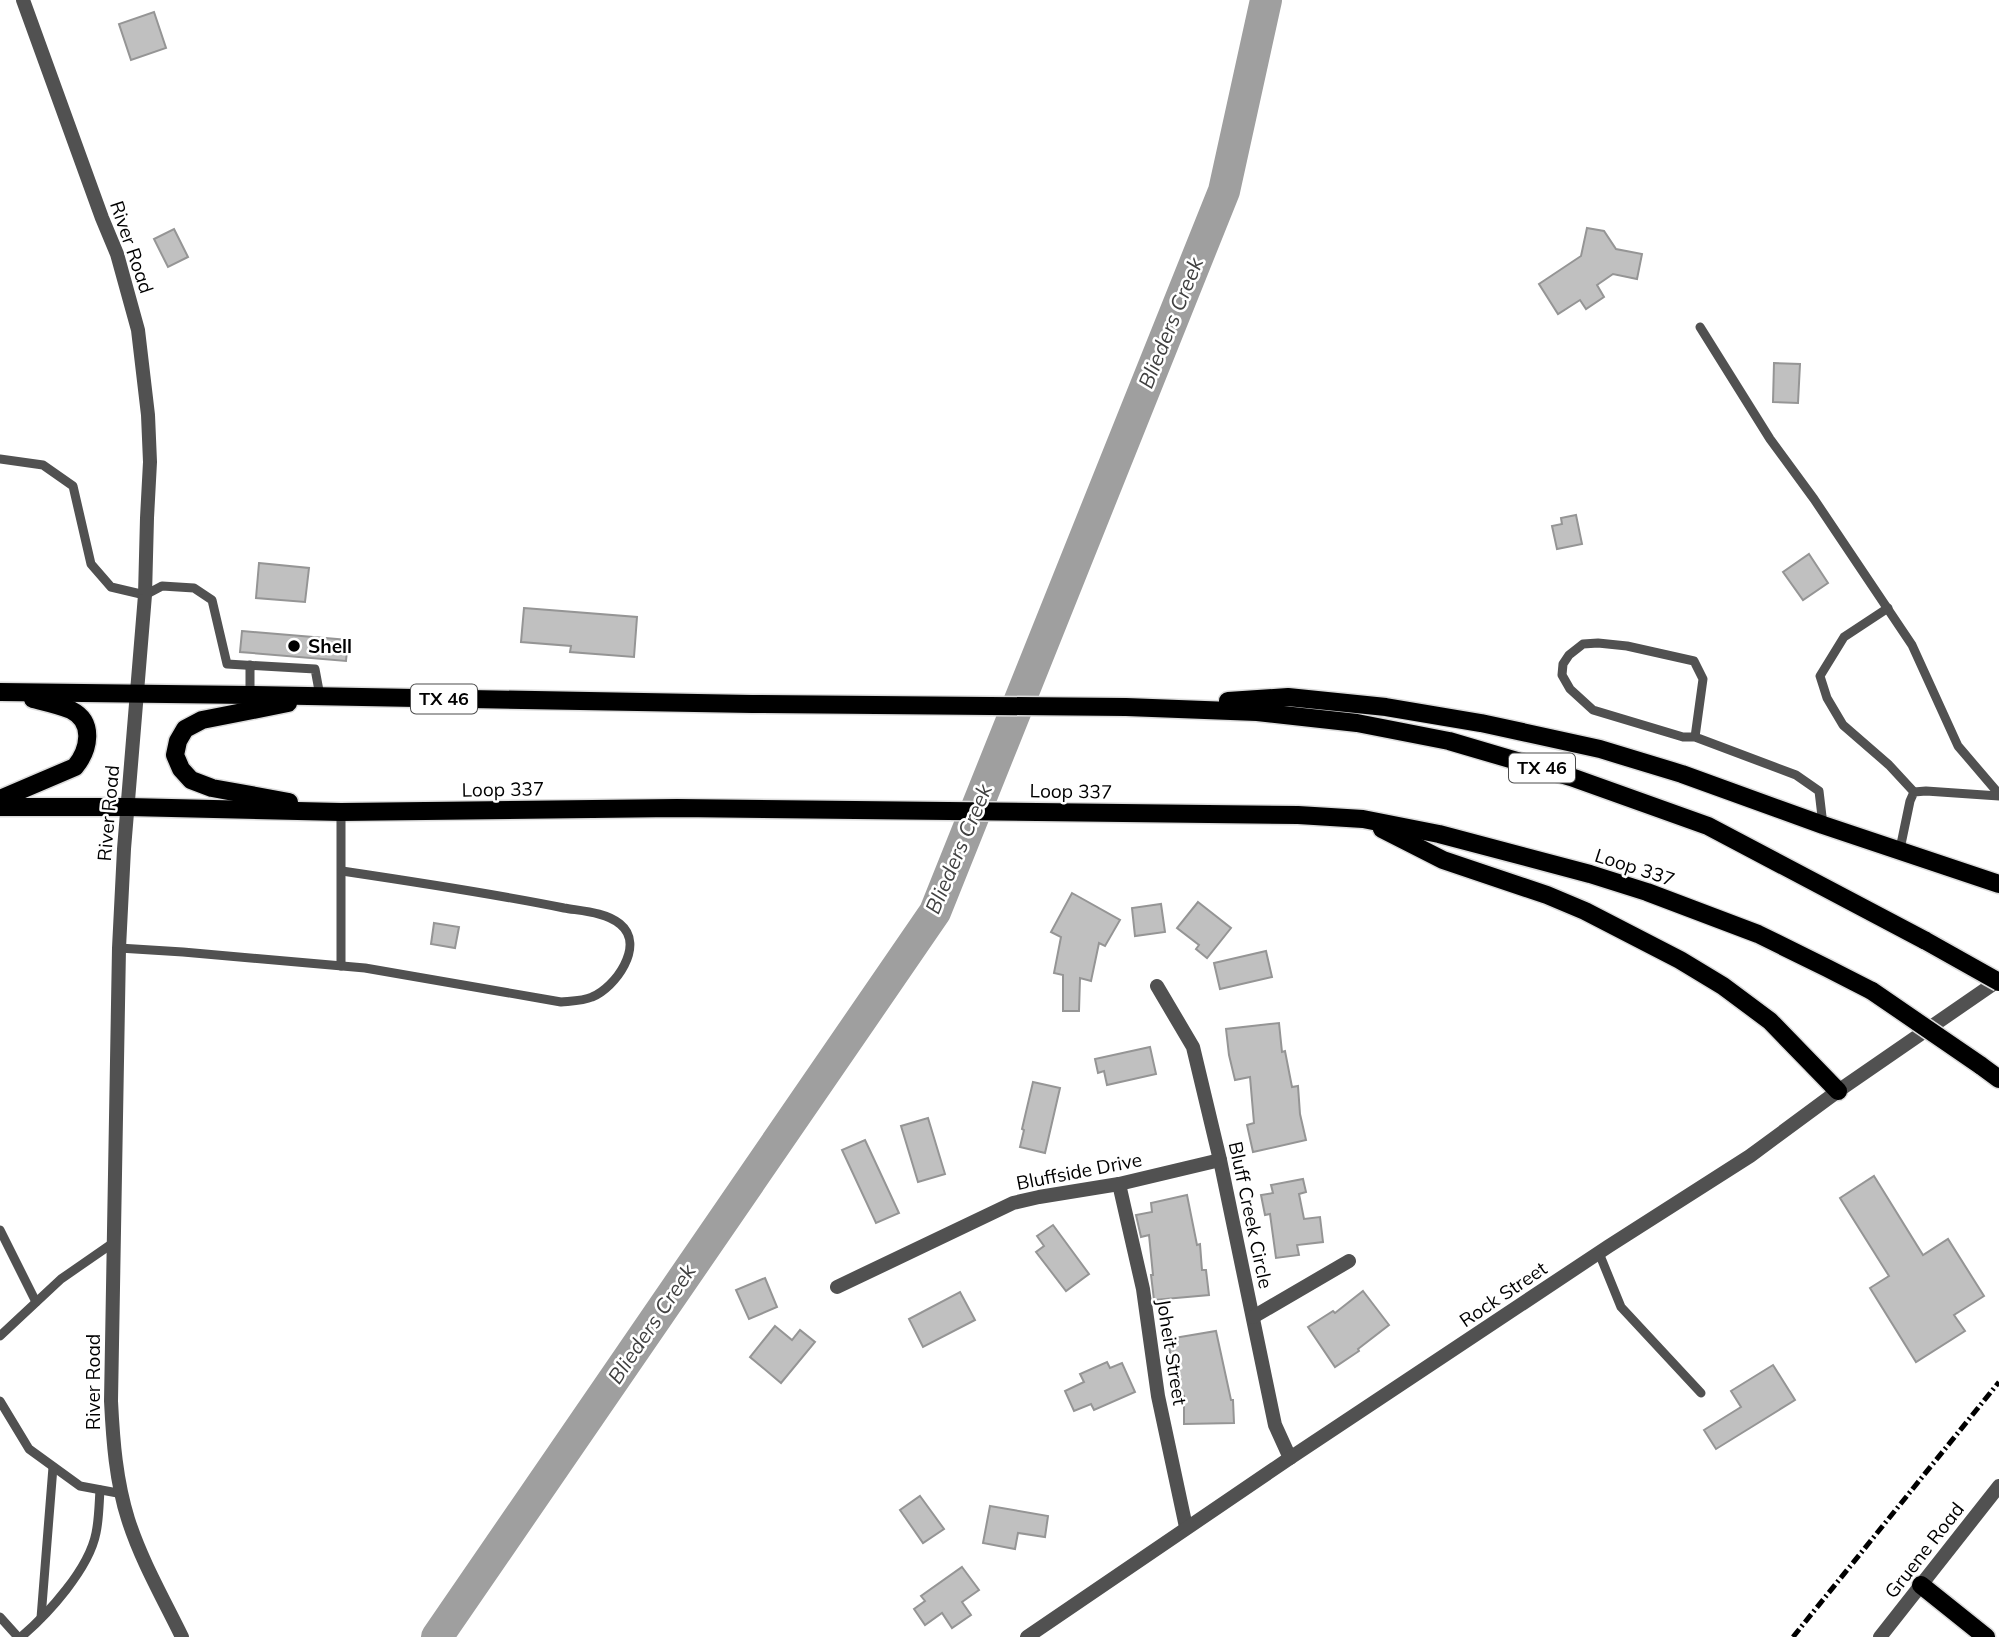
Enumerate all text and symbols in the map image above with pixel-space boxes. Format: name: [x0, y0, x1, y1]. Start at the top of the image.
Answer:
street label: River Road: [105, 198, 159, 296]
water label: Blieders Creek: [1132, 252, 1209, 392]
place label: Shell: [308, 634, 352, 658]
marker: Shell: [286, 638, 302, 654]
road number: TX 46: [411, 684, 477, 714]
road number: TX 46: [1509, 754, 1575, 782]
street label: River Road: [92, 764, 124, 862]
street label: Loop 337: [462, 776, 544, 802]
street label: Loop 337: [1030, 778, 1112, 804]
water label: Blieders Creek: [919, 779, 998, 918]
street label: Loop 337: [1592, 843, 1678, 891]
street label: Bluff Creek Circle: [1224, 1139, 1278, 1291]
street label: Bluffside Drive: [1014, 1147, 1144, 1195]
street label: Rock Street: [1455, 1256, 1552, 1332]
water label: Blieders Creek: [602, 1258, 701, 1388]
street label: Joheit Street: [1152, 1297, 1192, 1407]
street label: River Road: [81, 1334, 105, 1430]
street label: Gruene Road: [1879, 1497, 1969, 1603]

